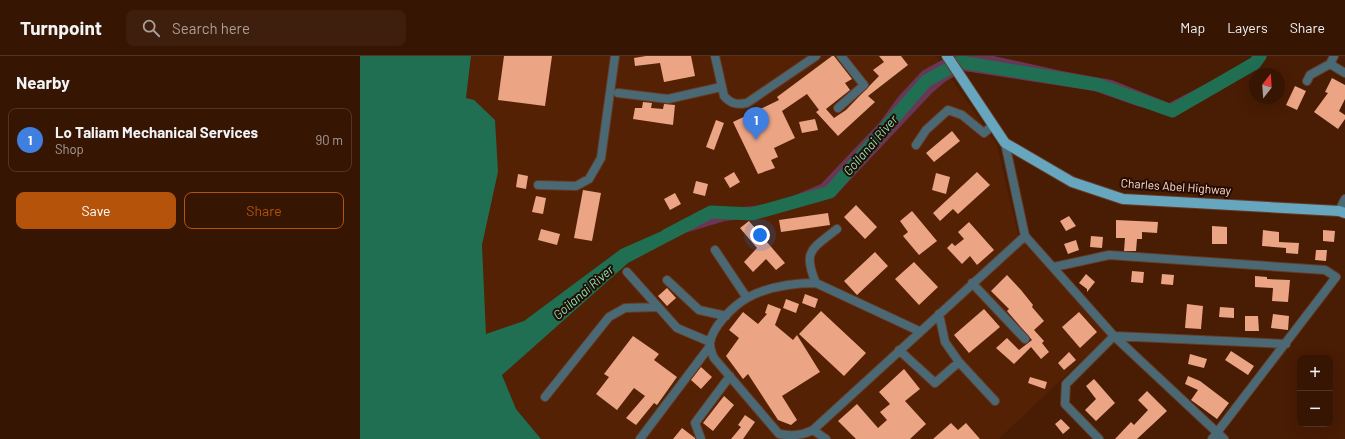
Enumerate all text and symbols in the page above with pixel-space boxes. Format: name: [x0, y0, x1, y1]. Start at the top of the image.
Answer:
search box: [126, 10, 406, 46]
text: Turnpoint: [20, 16, 102, 39]
icon: search: [140, 17, 162, 39]
text: Search here: [172, 19, 250, 37]
text: Map: [1180, 19, 1205, 36]
text: Layers: [1227, 19, 1268, 36]
text: Share: [1290, 19, 1325, 36]
north arrow: [1249, 68, 1285, 104]
text: Nearby: [16, 72, 70, 92]
pin: 1: [743, 107, 769, 140]
water label: Goilanai River: [839, 111, 901, 179]
text: Lo Taliam Mechanical Services: [55, 123, 258, 141]
text: 1: [28, 132, 32, 148]
text: 90 m: [316, 132, 343, 148]
text: Shop: [55, 141, 84, 157]
street label: Charles Abel Highway: [1120, 175, 1232, 197]
button: Save: [16, 192, 176, 229]
button: Share: [184, 192, 344, 229]
your location: [750, 225, 770, 245]
water label: Goilanai River: [549, 261, 617, 323]
map controls: [1297, 355, 1333, 427]
button: +: [1297, 355, 1333, 391]
button: −: [1297, 391, 1333, 427]

